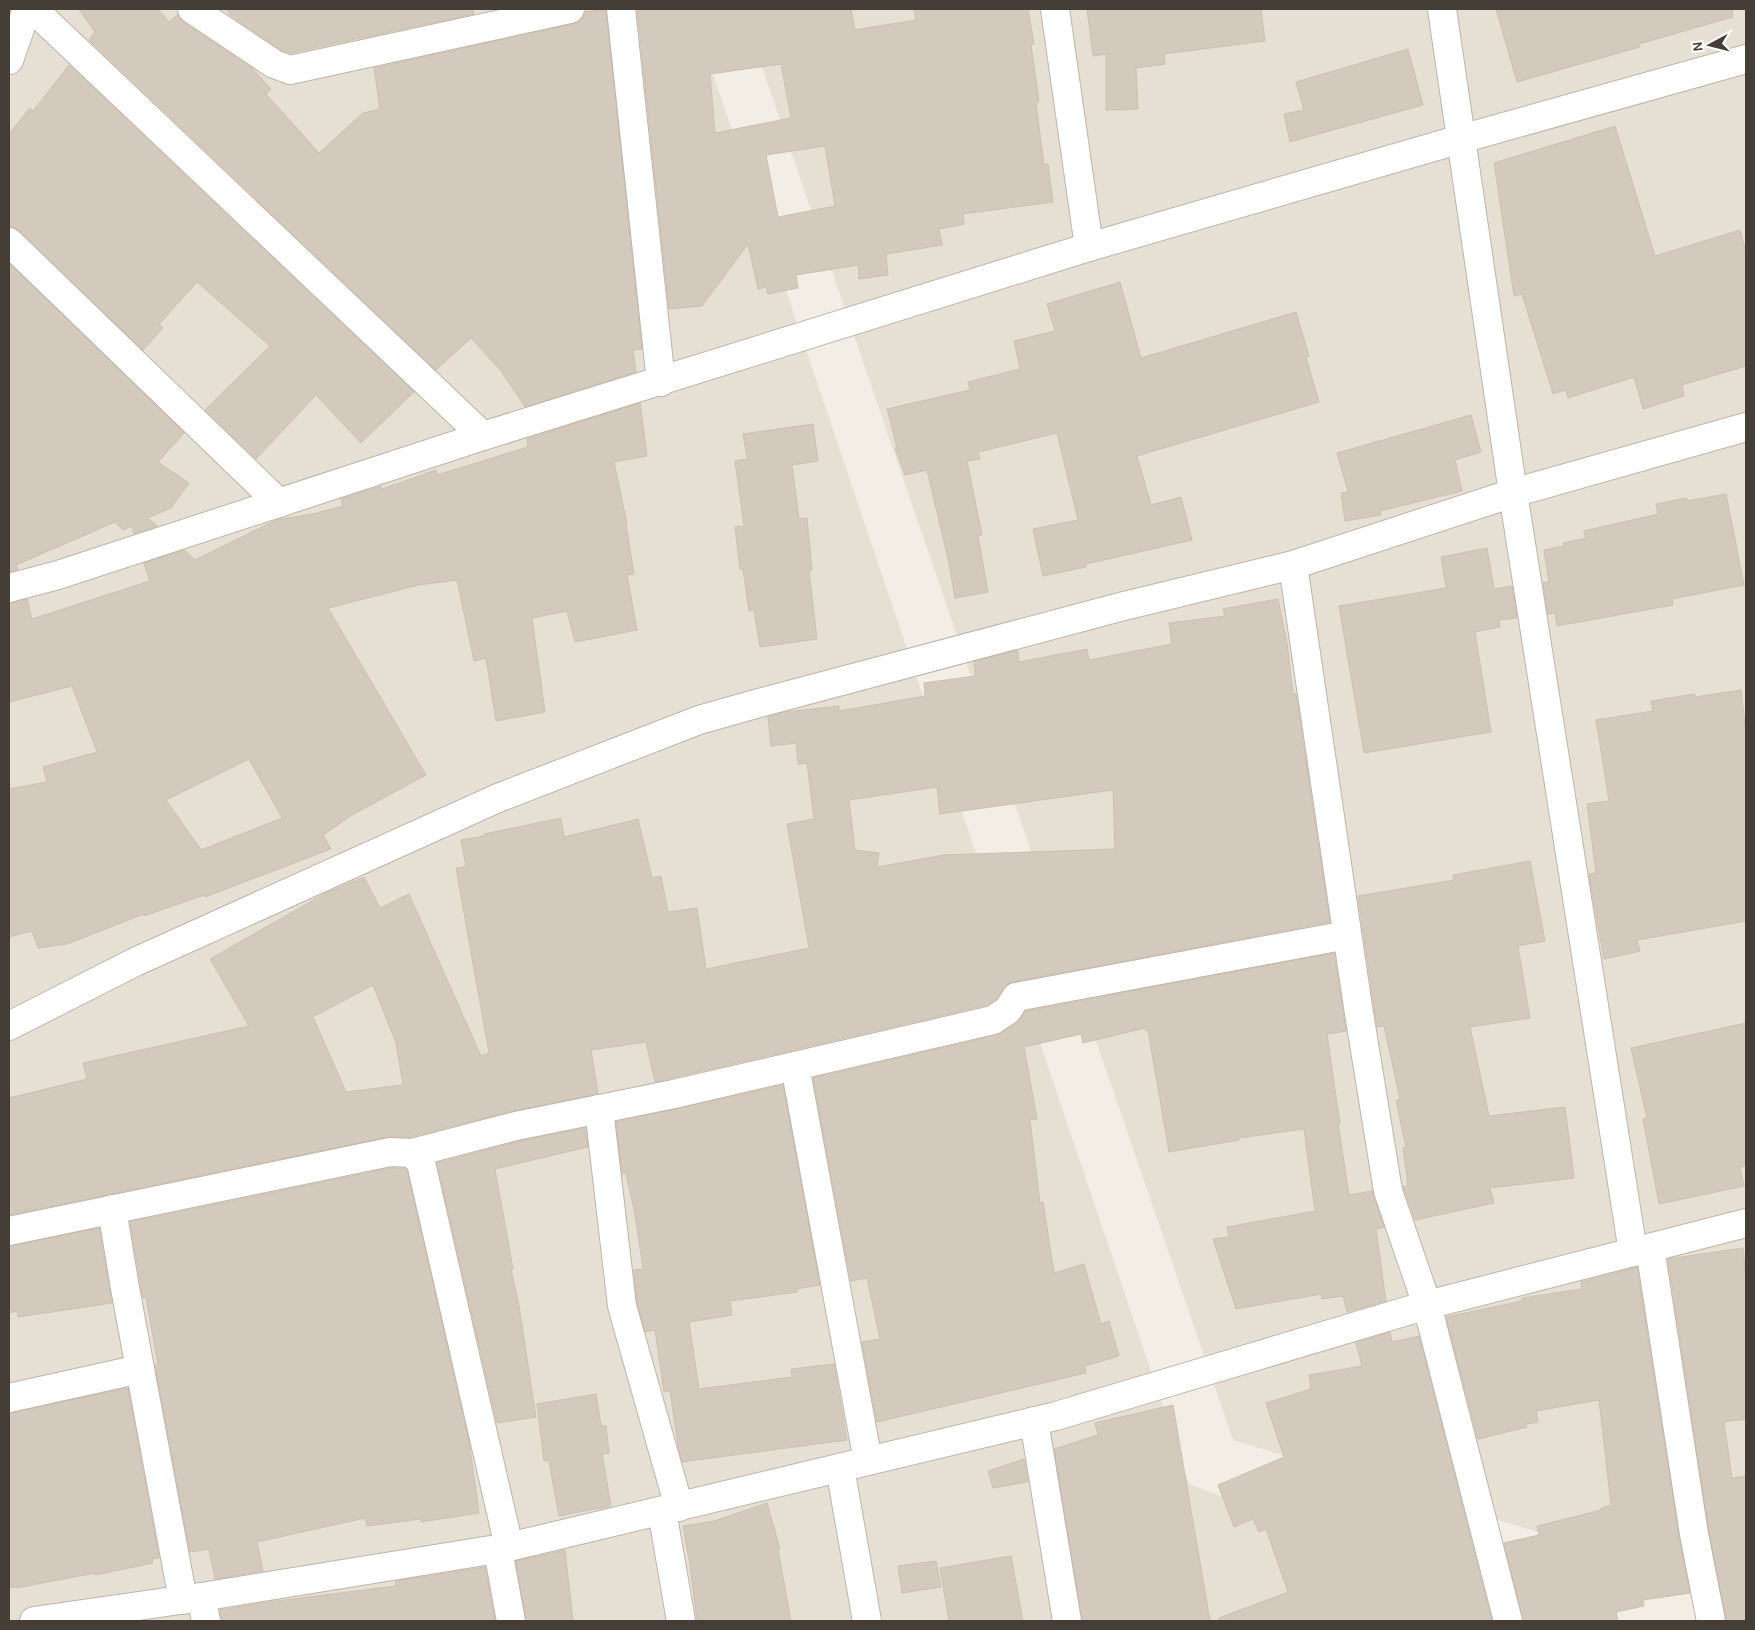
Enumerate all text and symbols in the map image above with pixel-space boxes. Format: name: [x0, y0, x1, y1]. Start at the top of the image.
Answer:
north arrow: [1685, 20, 1735, 70]
text: N: [1689, 41, 1707, 53]

